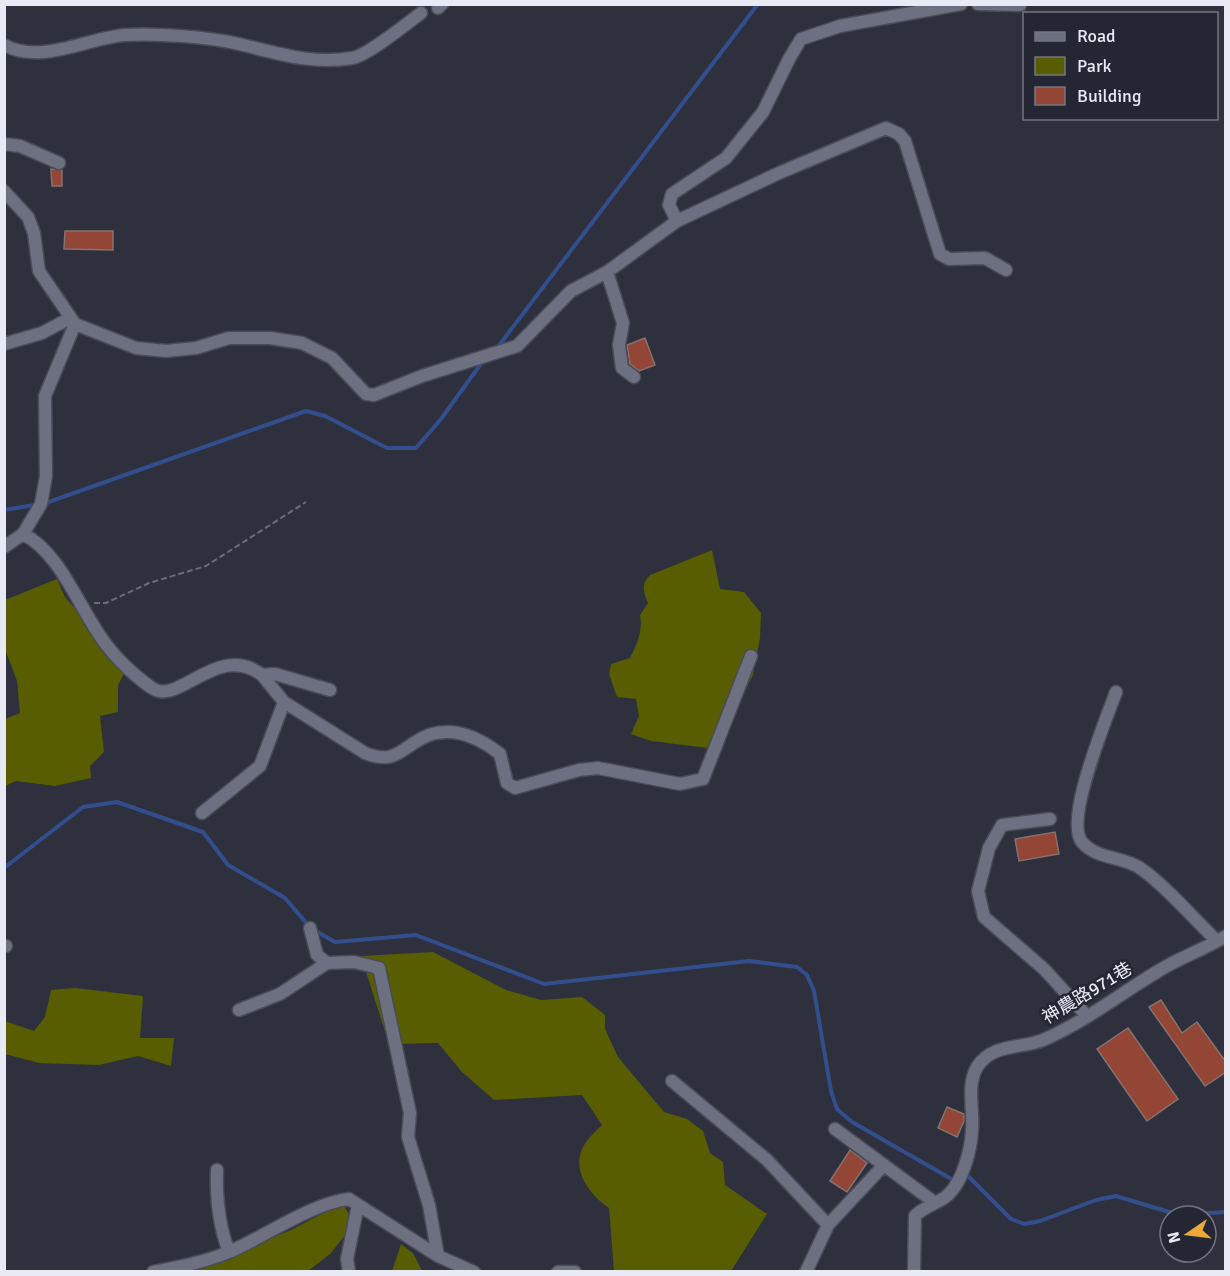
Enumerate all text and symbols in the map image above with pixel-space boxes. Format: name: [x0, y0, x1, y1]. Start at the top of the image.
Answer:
legend: [1023, 12, 1218, 120]
text: Road: [1077, 25, 1116, 47]
text: Park: [1077, 55, 1112, 77]
text: Building: [1077, 85, 1141, 107]
street label: 神農路971巷: [1038, 958, 1136, 1028]
north arrow: [1158, 1204, 1218, 1264]
text: N: [1163, 1230, 1185, 1245]

